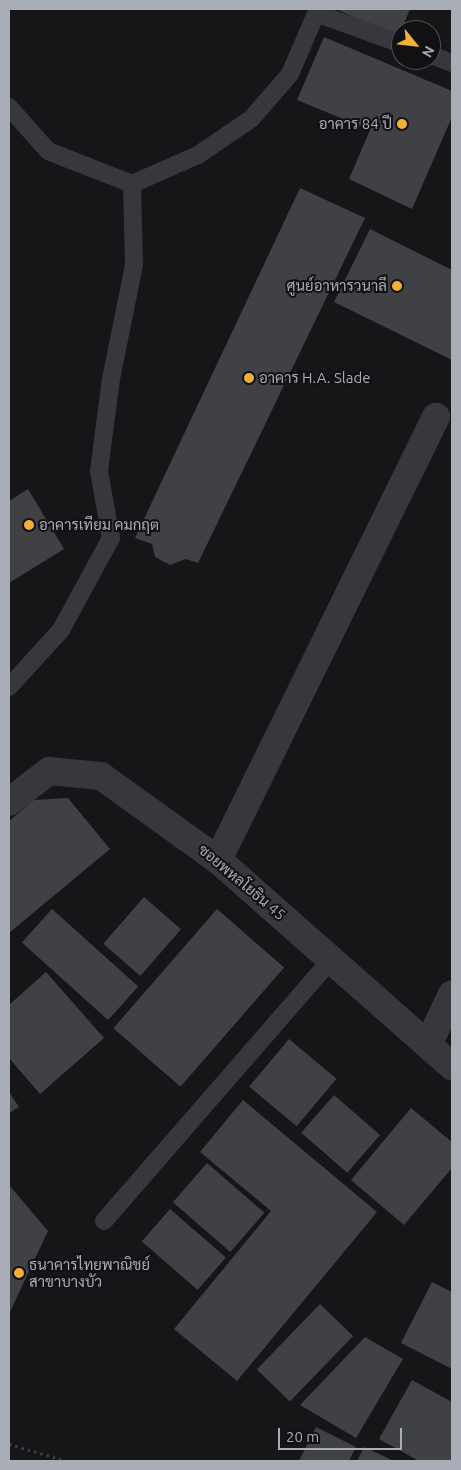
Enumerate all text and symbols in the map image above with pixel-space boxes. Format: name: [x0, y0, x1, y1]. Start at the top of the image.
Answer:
north arrow: [391, 20, 441, 70]
text: N: [419, 43, 438, 60]
place label: อาคาร 84 ปี: [319, 115, 392, 133]
marker: อาคาร 84 ปี: [396, 118, 408, 130]
place label: ศูนย์อาหารวนาลี: [286, 277, 387, 295]
marker: ศูนย์อาหารวนาลี: [391, 280, 403, 292]
place label: อาคาร H.A. Slade: [259, 369, 370, 387]
marker: อาคาร H.A. Slade: [243, 372, 255, 384]
place label: อาคารเทียม คมกฤต: [39, 516, 159, 534]
marker: อาคารเทียม คมกฤต: [23, 519, 35, 531]
street label: ซอยพหลโยธิน 45: [195, 840, 289, 924]
place label: ธนาคารไทยพาณิชย์ สาขาบางบัว: [29, 1255, 150, 1290]
marker: ธนาคารไทยพาณิชย์ สาขาบางบัว: [13, 1267, 25, 1279]
scale bar: [281, 1418, 405, 1450]
text: 20 m: [286, 1428, 319, 1445]

